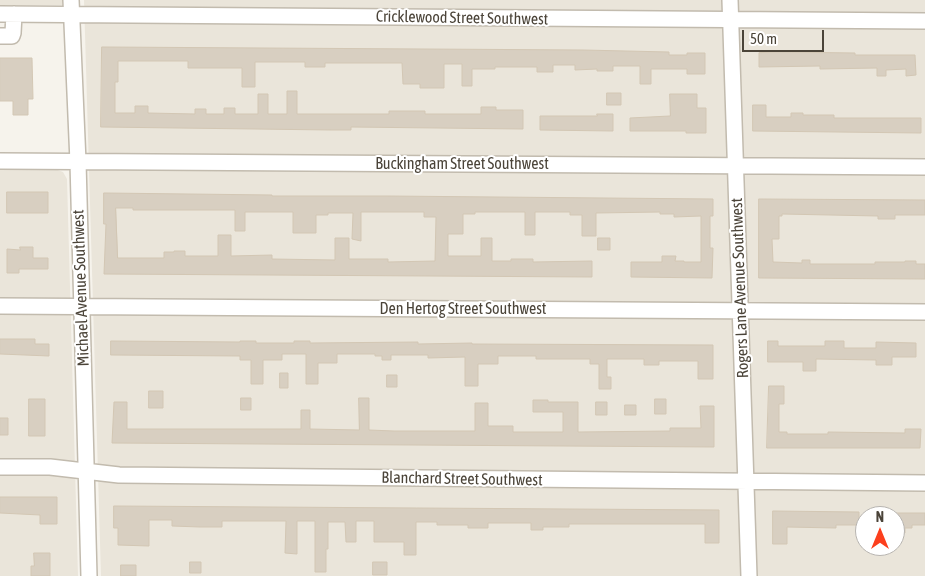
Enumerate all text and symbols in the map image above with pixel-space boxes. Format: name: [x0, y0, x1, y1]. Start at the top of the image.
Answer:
street label: Cricklewood Street Southwest: [376, 7, 548, 29]
scale bar: [745, 20, 828, 52]
text: 50 m: [750, 30, 777, 47]
street label: Buckingham Street Southwest: [375, 154, 549, 174]
street label: Rogers Lane Avenue Southwest: [727, 197, 753, 379]
street label: Michael Avenue Southwest: [69, 209, 93, 367]
street label: Den Hertog Street Southwest: [380, 299, 546, 319]
street label: Blanchard Street Southwest: [381, 468, 543, 490]
north arrow: [855, 506, 905, 556]
text: N: [876, 509, 884, 525]

